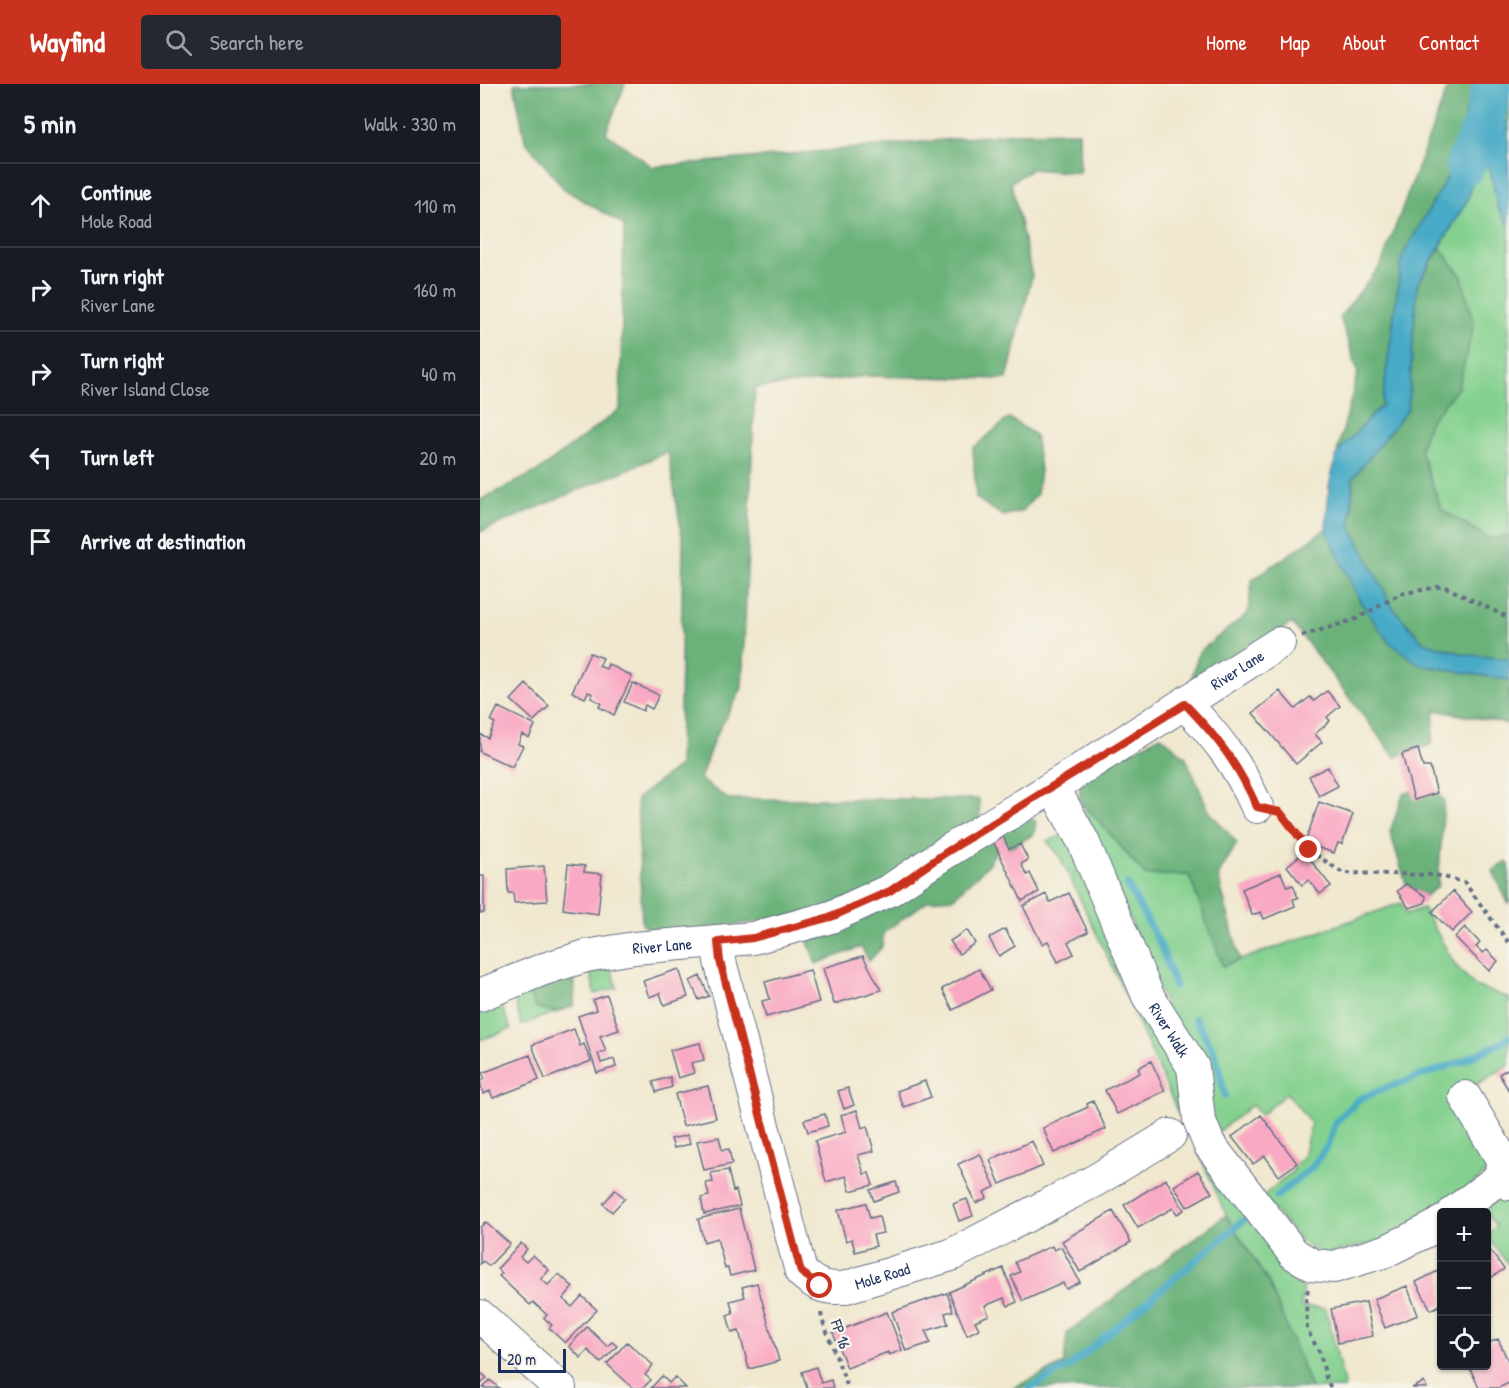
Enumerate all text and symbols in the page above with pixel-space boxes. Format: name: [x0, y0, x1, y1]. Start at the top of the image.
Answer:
search box: [141, 15, 561, 69]
text: Wayfind: [30, 23, 105, 61]
icon: search: [162, 26, 195, 59]
text: Search here: [210, 27, 304, 57]
text: Home: [1206, 28, 1247, 57]
text: Map: [1280, 28, 1310, 57]
text: About: [1343, 28, 1386, 57]
text: Contact: [1419, 28, 1479, 57]
text: 5 min: [24, 106, 76, 141]
text: Walk · 330 m: [364, 110, 456, 137]
text: Continue: [81, 177, 152, 207]
icon: ahead: [24, 189, 57, 222]
text: 110 m: [414, 192, 456, 219]
text: Mole Road: [81, 207, 152, 234]
text: Turn right: [81, 261, 164, 291]
icon: right: [24, 273, 57, 306]
text: 160 m: [414, 276, 456, 303]
text: River Lane: [81, 291, 155, 318]
text: Turn right: [81, 345, 164, 375]
icon: right: [24, 357, 57, 390]
text: 40 m: [421, 360, 456, 387]
text: River Island Close: [81, 375, 210, 402]
icon: left: [24, 441, 57, 474]
text: Turn left: [81, 442, 154, 472]
text: 20 m: [419, 444, 456, 471]
icon: arrive: [24, 525, 57, 558]
text: Arrive at destination: [81, 526, 246, 556]
street label: River Lane: [1206, 644, 1269, 695]
route end: [1295, 836, 1321, 862]
street label: River Lane: [632, 932, 693, 959]
street label: River Walk: [1144, 998, 1195, 1062]
map controls: [1437, 1208, 1491, 1370]
button: +: [1437, 1208, 1491, 1262]
street label: Mole Road: [852, 1257, 913, 1295]
button: −: [1437, 1262, 1491, 1316]
route start: [806, 1272, 832, 1298]
street label: FP 16: [825, 1315, 856, 1352]
button: locate: [1437, 1316, 1491, 1370]
scale bar: [498, 1346, 566, 1374]
text: 20 m: [507, 1348, 536, 1370]

